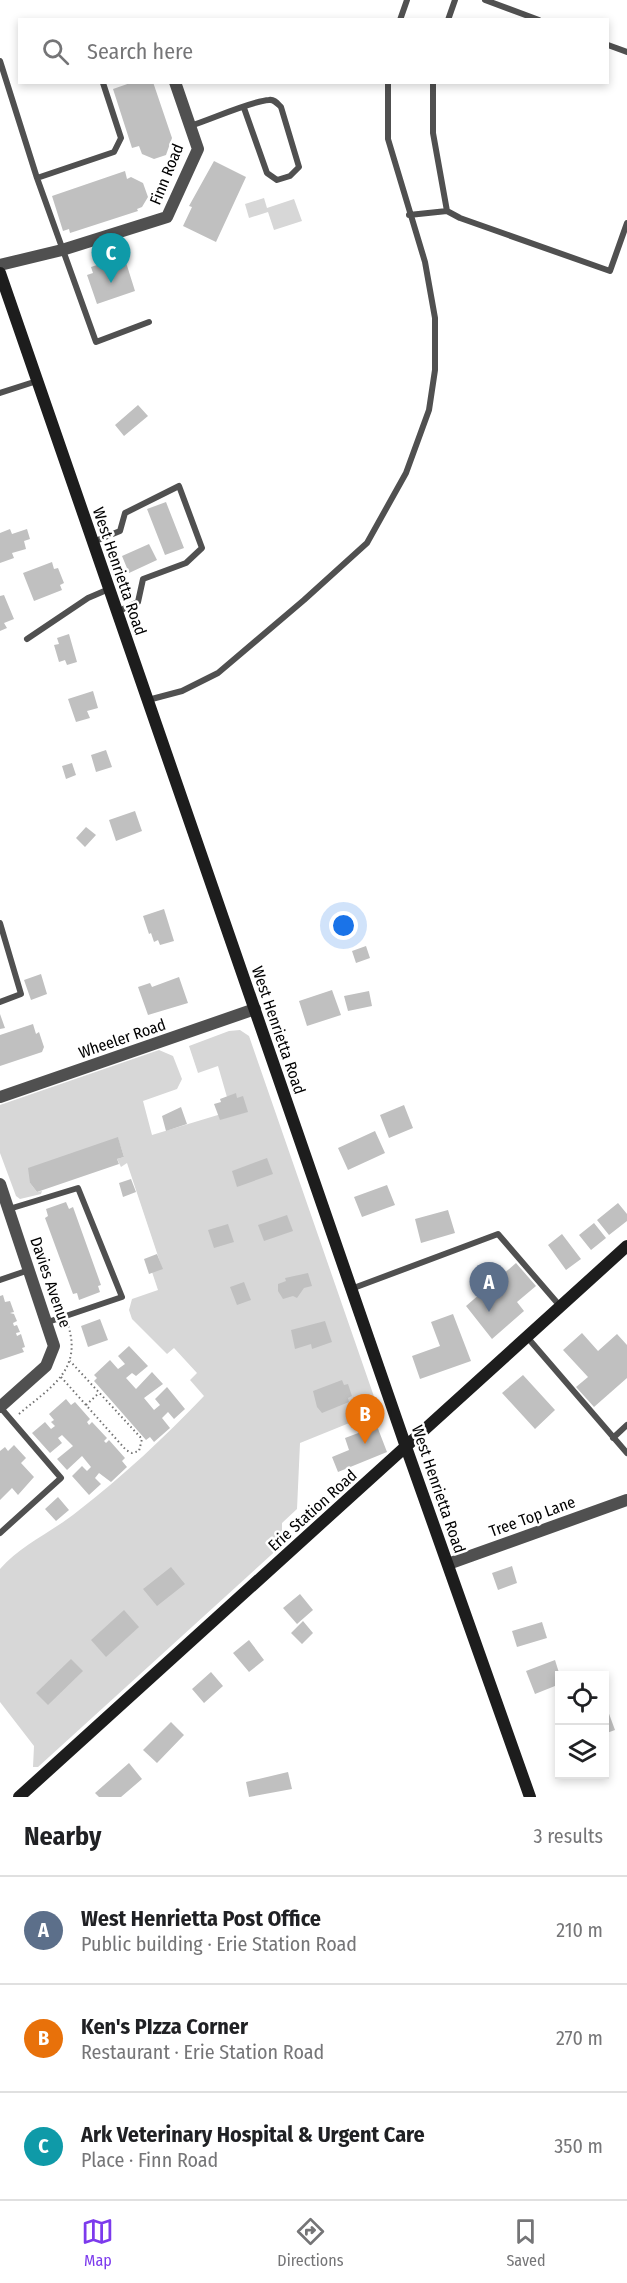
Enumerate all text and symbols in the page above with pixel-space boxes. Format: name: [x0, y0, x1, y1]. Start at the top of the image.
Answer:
search box: [18, 18, 609, 84]
icon: search: [39, 35, 72, 68]
text: Search here: [87, 38, 193, 65]
street label: Finn Road: [146, 141, 187, 208]
pin: C: [92, 234, 130, 283]
street label: West Henrietta Road: [89, 505, 150, 638]
your location: [329, 911, 358, 940]
street label: West Henrietta Road: [248, 964, 309, 1097]
street label: Wheeler Road: [76, 1015, 168, 1062]
street label: Davies Avenue: [26, 1234, 75, 1330]
pin: A: [470, 1262, 508, 1312]
pin: B: [346, 1394, 385, 1444]
street label: West Henrietta Road: [408, 1423, 469, 1556]
street label: Erie Station Road: [264, 1466, 361, 1555]
street label: Tree Top Lane: [487, 1492, 578, 1541]
map controls: [555, 1671, 609, 1779]
button: locate: [555, 1671, 609, 1725]
button: layers: [555, 1725, 609, 1779]
text: Nearby: [24, 1821, 101, 1852]
text: 3 results: [534, 1824, 603, 1848]
text: West Henrietta Post Office: [81, 1905, 321, 1932]
text: A: [38, 1918, 49, 1942]
text: 210 m: [556, 1918, 603, 1942]
text: Public building · Erie Station Road: [81, 1932, 357, 1956]
text: Ken's PIzza Corner: [81, 2013, 248, 2040]
text: B: [38, 2026, 49, 2050]
text: 270 m: [556, 2026, 603, 2050]
text: Restaurant · Erie Station Road: [81, 2040, 324, 2064]
text: Ark Veterinary Hospital & Urgent Care: [81, 2121, 425, 2148]
text: C: [38, 2134, 49, 2158]
text: 350 m: [554, 2134, 603, 2158]
text: Place · Finn Road: [81, 2148, 218, 2172]
tab: Map: [81, 2215, 114, 2270]
tab: Directions: [277, 2215, 344, 2270]
tab: Saved: [506, 2215, 546, 2270]

